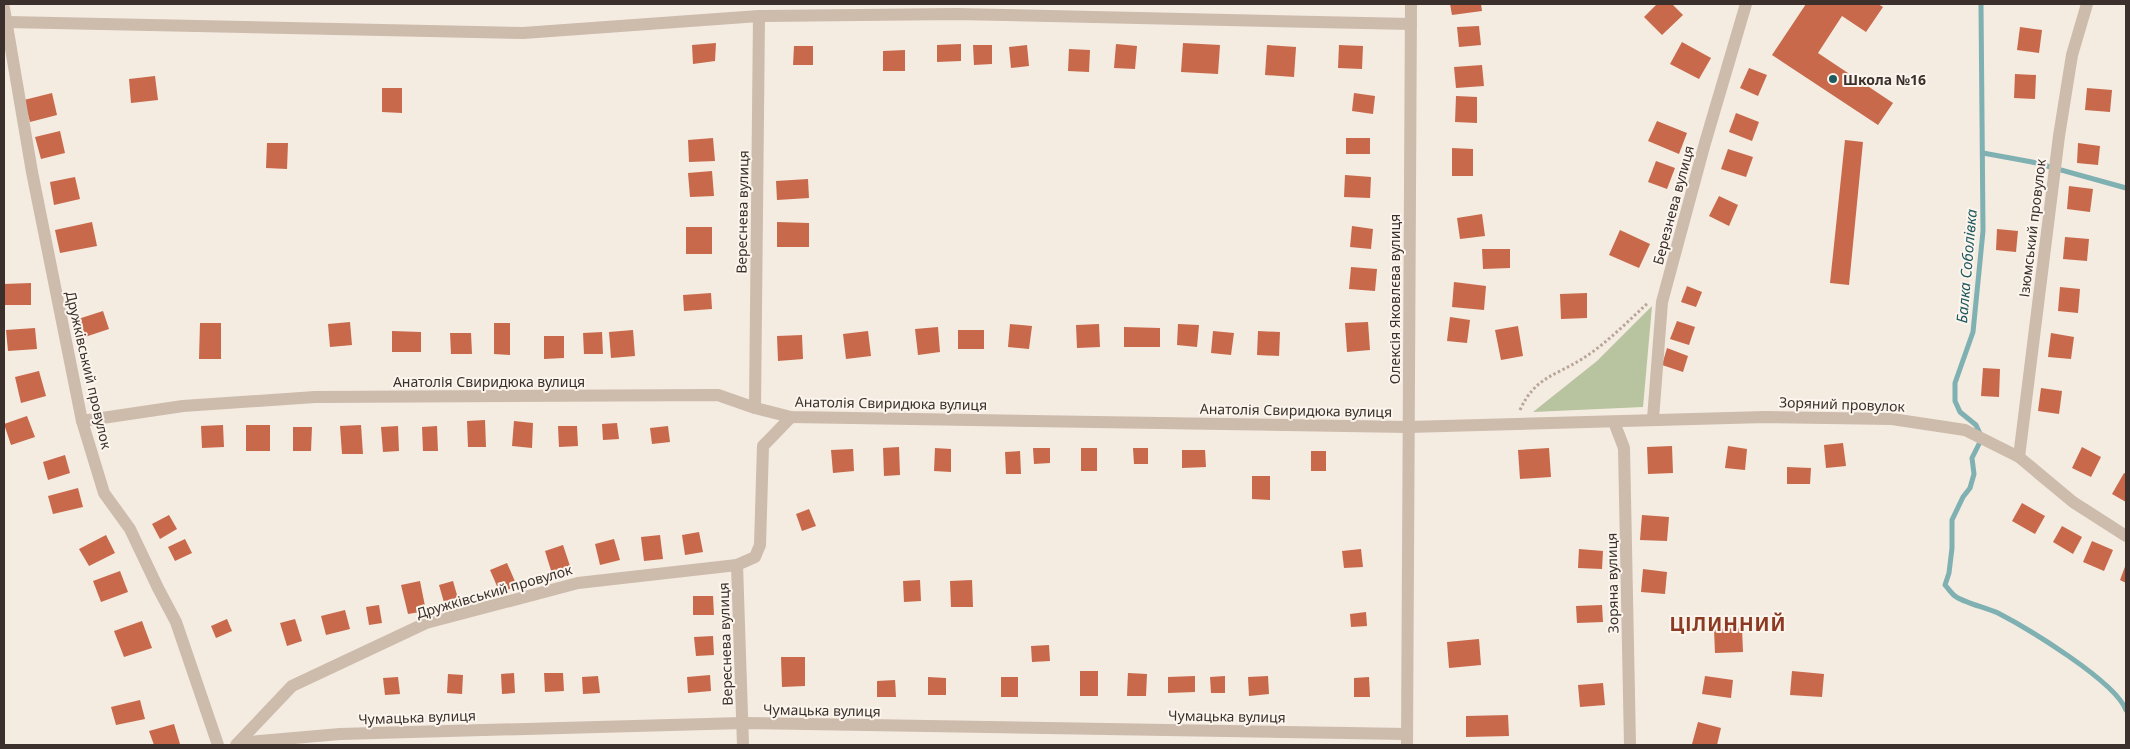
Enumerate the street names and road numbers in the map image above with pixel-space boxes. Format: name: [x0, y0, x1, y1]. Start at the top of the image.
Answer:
street label: Березнева вулиця: [1648, 143, 1698, 267]
street label: Вереснева вулиця: [731, 150, 753, 274]
street label: Ізюмський провулок: [2014, 157, 2050, 298]
street label: Олексія Яковлєва вулиця: [1385, 214, 1404, 384]
street label: Дружківський провулок: [62, 289, 117, 451]
street label: Анатолія Свиридюка вулиця: [393, 372, 585, 391]
street label: Анатолія Свиридюка вулиця: [795, 392, 987, 414]
street label: Зоряний провулок: [1779, 392, 1906, 416]
street label: Анатолія Свиридюка вулиця: [1200, 399, 1392, 421]
street label: Зоряна вулиця: [1602, 533, 1622, 633]
street label: Дружківський провулок: [414, 559, 575, 622]
street label: Вереснева вулиця: [713, 582, 737, 706]
street label: Чумацька вулиця: [763, 699, 881, 721]
street label: Чумацька вулиця: [358, 705, 476, 729]
street label: Чумацька вулиця: [1168, 705, 1286, 727]

